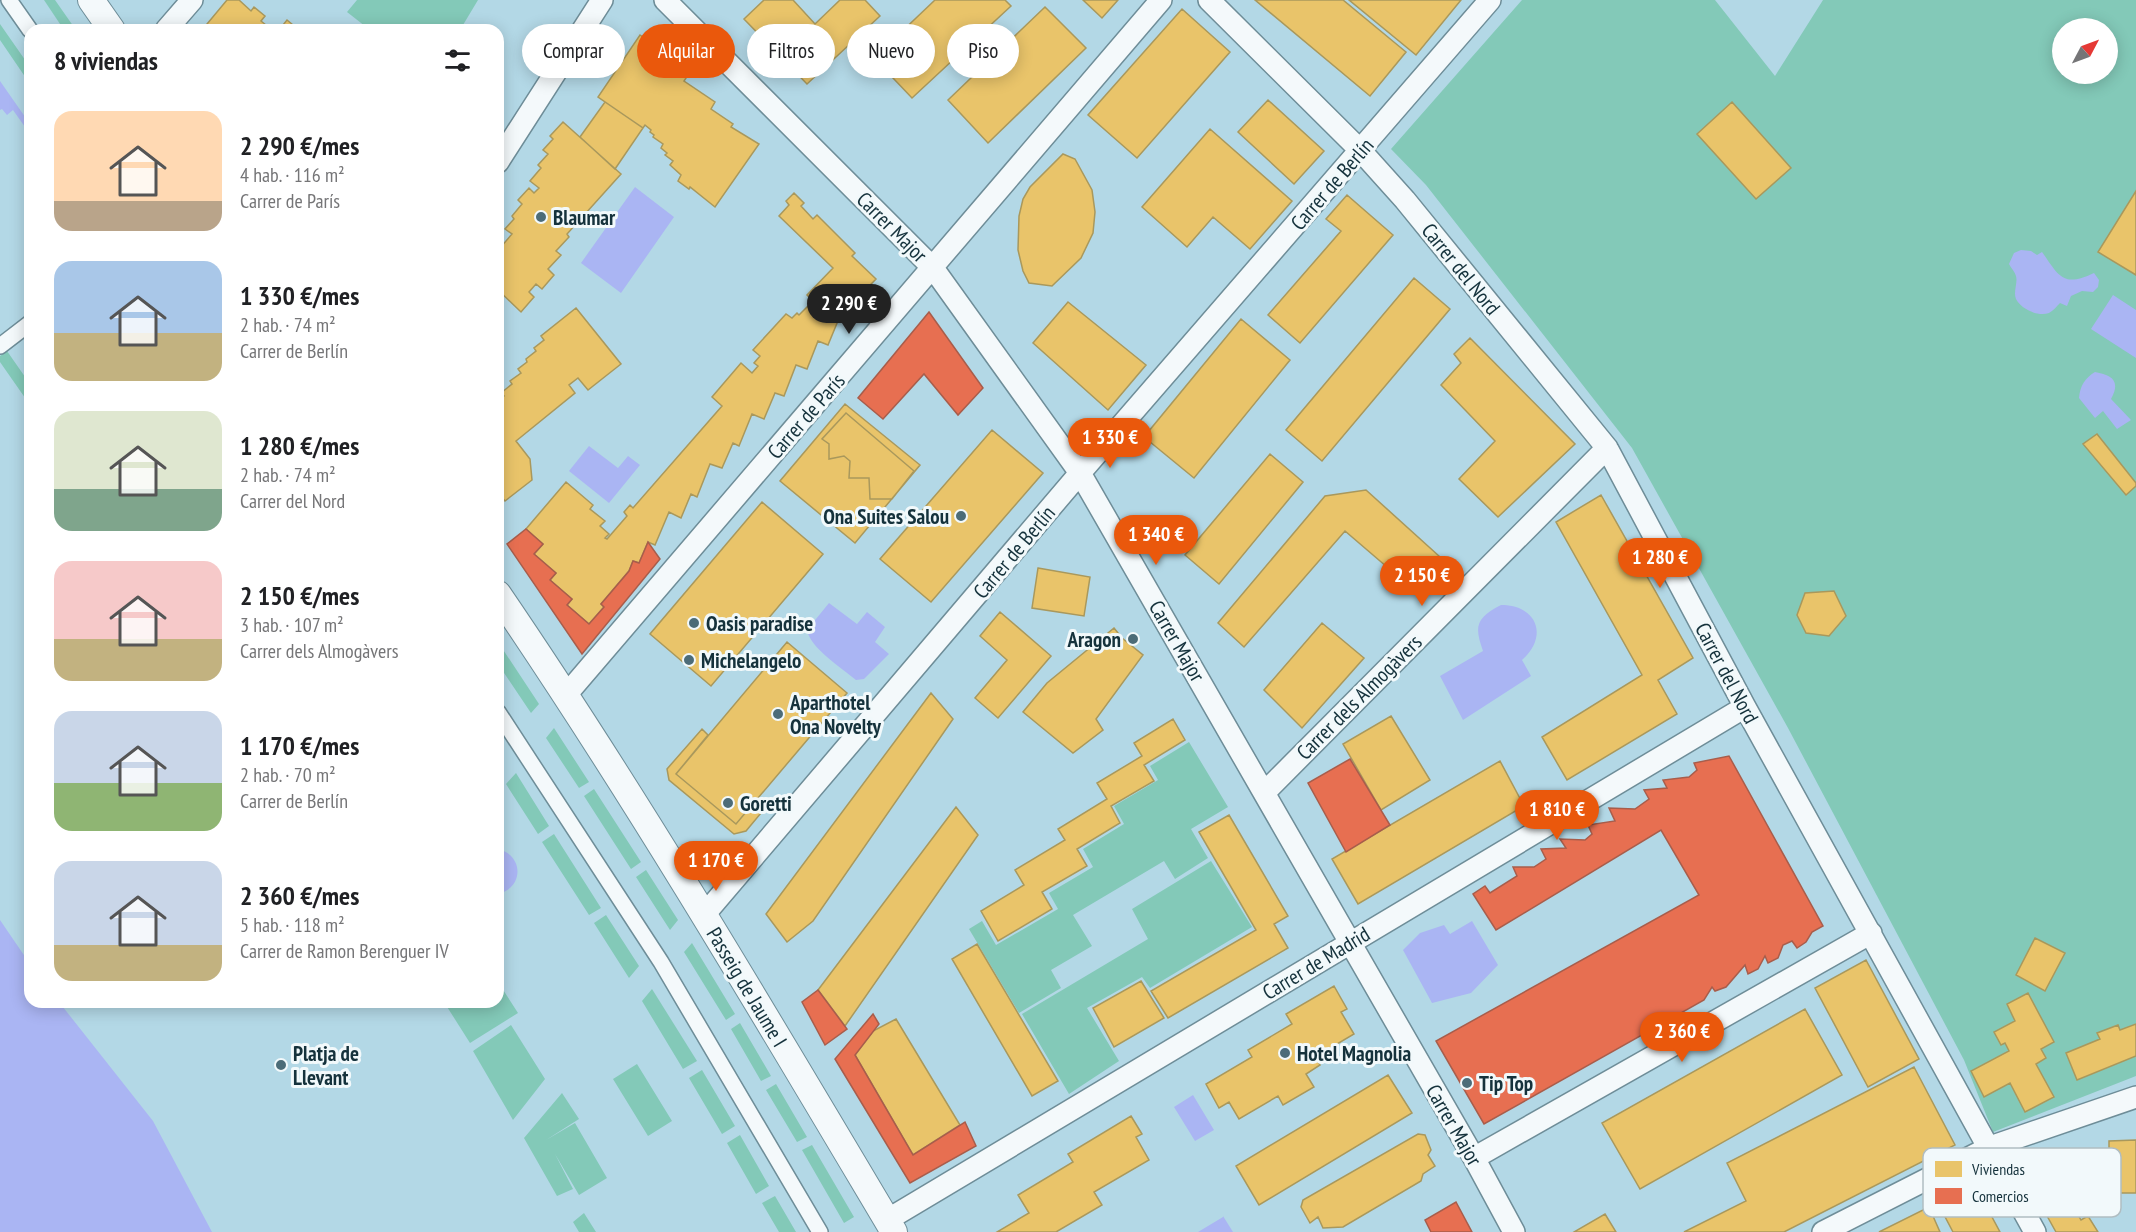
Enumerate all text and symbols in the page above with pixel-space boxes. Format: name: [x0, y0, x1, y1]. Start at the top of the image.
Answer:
north arrow: [2052, 18, 2118, 84]
map controls: [2052, 18, 2118, 84]
chip: Comprar: [522, 24, 625, 78]
chip: Alquilar: [637, 24, 735, 78]
chip: Filtros: [747, 24, 835, 78]
chip: Nuevo: [847, 24, 935, 78]
chip: Piso: [947, 24, 1019, 78]
text: 8 viviendas: [54, 44, 158, 77]
icon: filters: [441, 44, 474, 77]
text: 2 290 €/mes: [240, 129, 359, 162]
street label: Carrer de Berlín: [1285, 132, 1379, 236]
icon: home: [102, 135, 174, 207]
text: 4 hab. · 116 m²: [240, 162, 345, 188]
street label: Carrer Major: [851, 186, 933, 268]
text: Carrer de París: [240, 188, 340, 214]
place label: Blaumar: [553, 204, 616, 231]
marker: Blaumar: [534, 210, 548, 224]
street label: Carrer del Nord: [1416, 218, 1506, 320]
text: 1 330 €/mes: [240, 279, 359, 312]
pin: 2 290 €: [794, 284, 904, 335]
icon: home: [102, 285, 174, 357]
text: 2 290 €: [821, 290, 877, 316]
text: 2 hab. · 74 m²: [240, 312, 336, 338]
text: Carrer de Berlín: [240, 338, 348, 364]
street label: Carrer de París: [761, 367, 851, 465]
pin: 1 330 €: [1055, 418, 1165, 469]
text: 1 330 €: [1082, 424, 1138, 450]
text: 1 280 €/mes: [240, 429, 359, 462]
icon: home: [102, 435, 174, 507]
text: 2 hab. · 74 m²: [240, 462, 336, 488]
text: Carrer del Nord: [240, 488, 345, 514]
street label: Carrer de Berlín: [967, 500, 1061, 604]
place label: Ona Suites Salou: [823, 503, 949, 530]
marker: Ona Suites Salou: [954, 509, 968, 523]
pin: 1 340 €: [1101, 515, 1211, 566]
text: 1 340 €: [1128, 521, 1184, 547]
pin: 1 280 €: [1605, 538, 1715, 589]
text: 1 280 €: [1632, 544, 1688, 570]
pin: 2 150 €: [1367, 556, 1477, 607]
text: 2 150 €: [1394, 562, 1450, 588]
text: 2 150 €/mes: [240, 579, 359, 612]
icon: home: [102, 585, 174, 657]
street label: Carrer Major: [1143, 596, 1211, 687]
place label: Oasis paradise: [706, 610, 813, 637]
text: 3 hab. · 107 m²: [240, 612, 344, 638]
marker: Oasis paradise: [687, 616, 701, 630]
street label: Carrer del Nord: [1689, 618, 1765, 728]
place label: Aragon: [1067, 626, 1121, 653]
street label: Carrer dels Almogàvers: [1291, 629, 1427, 765]
marker: Aragon: [1126, 632, 1140, 646]
text: Carrer dels Almogàvers: [240, 638, 399, 664]
place label: Michelangelo: [701, 647, 801, 674]
marker: Michelangelo: [682, 653, 696, 667]
place label: Aparthotel Ona Novelty: [789, 689, 882, 740]
marker: Aparthotel Ona Novelty: [771, 707, 785, 721]
text: 1 170 €/mes: [240, 729, 359, 762]
icon: home: [102, 735, 174, 807]
text: 2 hab. · 70 m²: [240, 762, 336, 788]
text: Carrer de Berlín: [240, 788, 348, 814]
place label: Goretti: [740, 790, 792, 817]
pin: 1 810 €: [1502, 790, 1612, 841]
marker: Goretti: [721, 796, 735, 810]
text: 1 810 €: [1529, 796, 1585, 822]
pin: 1 170 €: [661, 841, 771, 892]
text: 1 170 €: [688, 847, 744, 873]
text: 2 360 €/mes: [240, 879, 359, 912]
icon: home: [102, 885, 174, 957]
text: 5 hab. · 118 m²: [240, 912, 345, 938]
street label: Carrer de Madrid: [1257, 920, 1375, 1006]
street label: Passeig de Jaume I: [701, 922, 793, 1052]
text: Carrer de Ramon Berenguer IV: [240, 938, 449, 964]
pin: 2 360 €: [1627, 1012, 1737, 1063]
text: 2 360 €: [1654, 1018, 1710, 1044]
place label: Platja de Llevant: [293, 1040, 359, 1091]
place label: Hotel Magnolia: [1297, 1040, 1412, 1067]
marker: Hotel Magnolia: [1278, 1046, 1292, 1060]
marker: Platja de Llevant: [274, 1058, 288, 1072]
place label: Tip Top: [1479, 1070, 1533, 1097]
marker: Tip Top: [1460, 1076, 1474, 1090]
street label: Carrer Major: [1420, 1080, 1488, 1171]
legend: [1923, 1148, 2121, 1217]
text: Viviendas: [1971, 1159, 2025, 1179]
text: Comercios: [1972, 1186, 2029, 1206]

